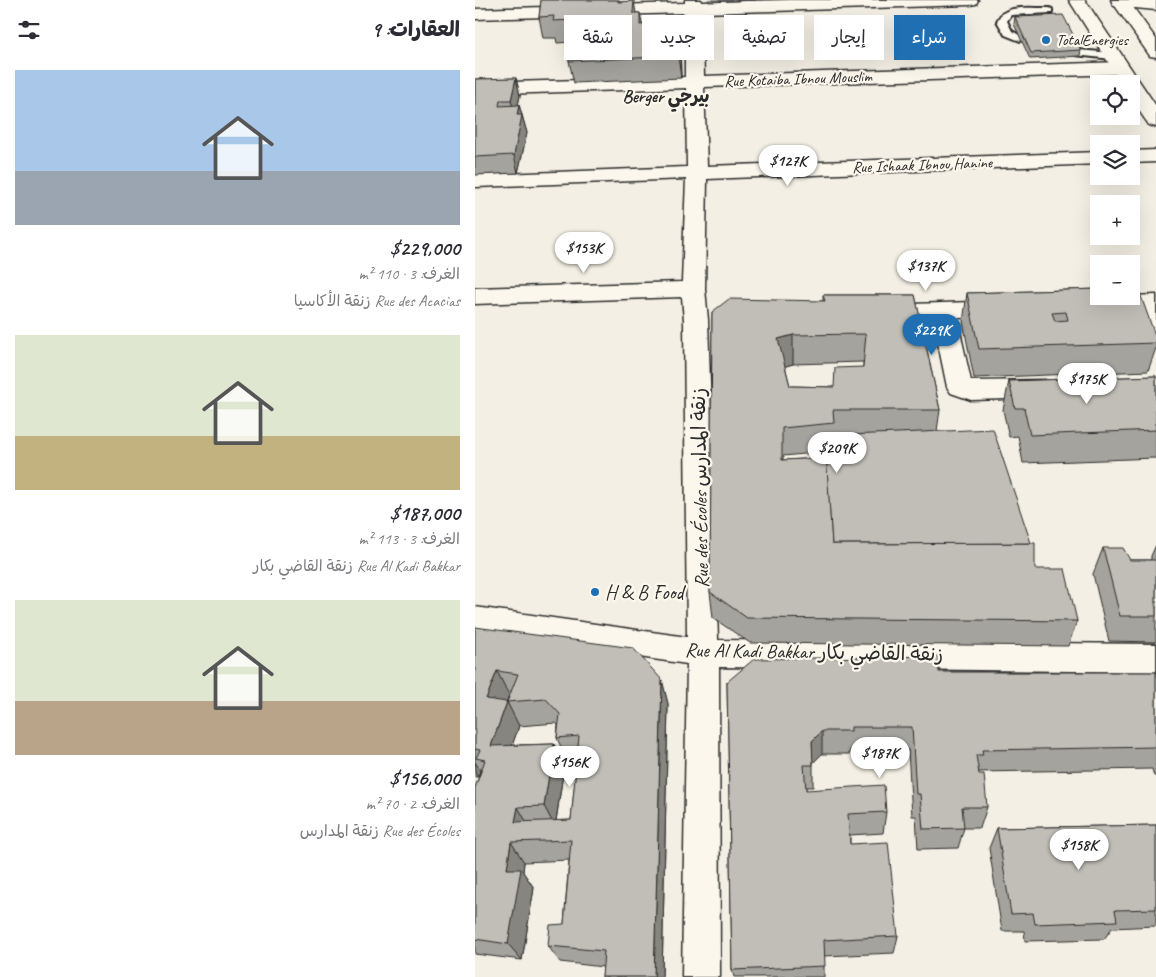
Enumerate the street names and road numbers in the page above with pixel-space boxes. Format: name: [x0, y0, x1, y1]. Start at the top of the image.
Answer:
street label: Rue Kotaiba Ibnou Mouslim: [724, 66, 873, 92]
street label: Rue Ishaak Ibnou Hanine: [852, 152, 994, 177]
street label: Rue des Écoles زنقة المدارس: [686, 388, 714, 588]
street label: Rue Al Kadi Bakkar زنقة القاضي بكار: [685, 637, 943, 672]

